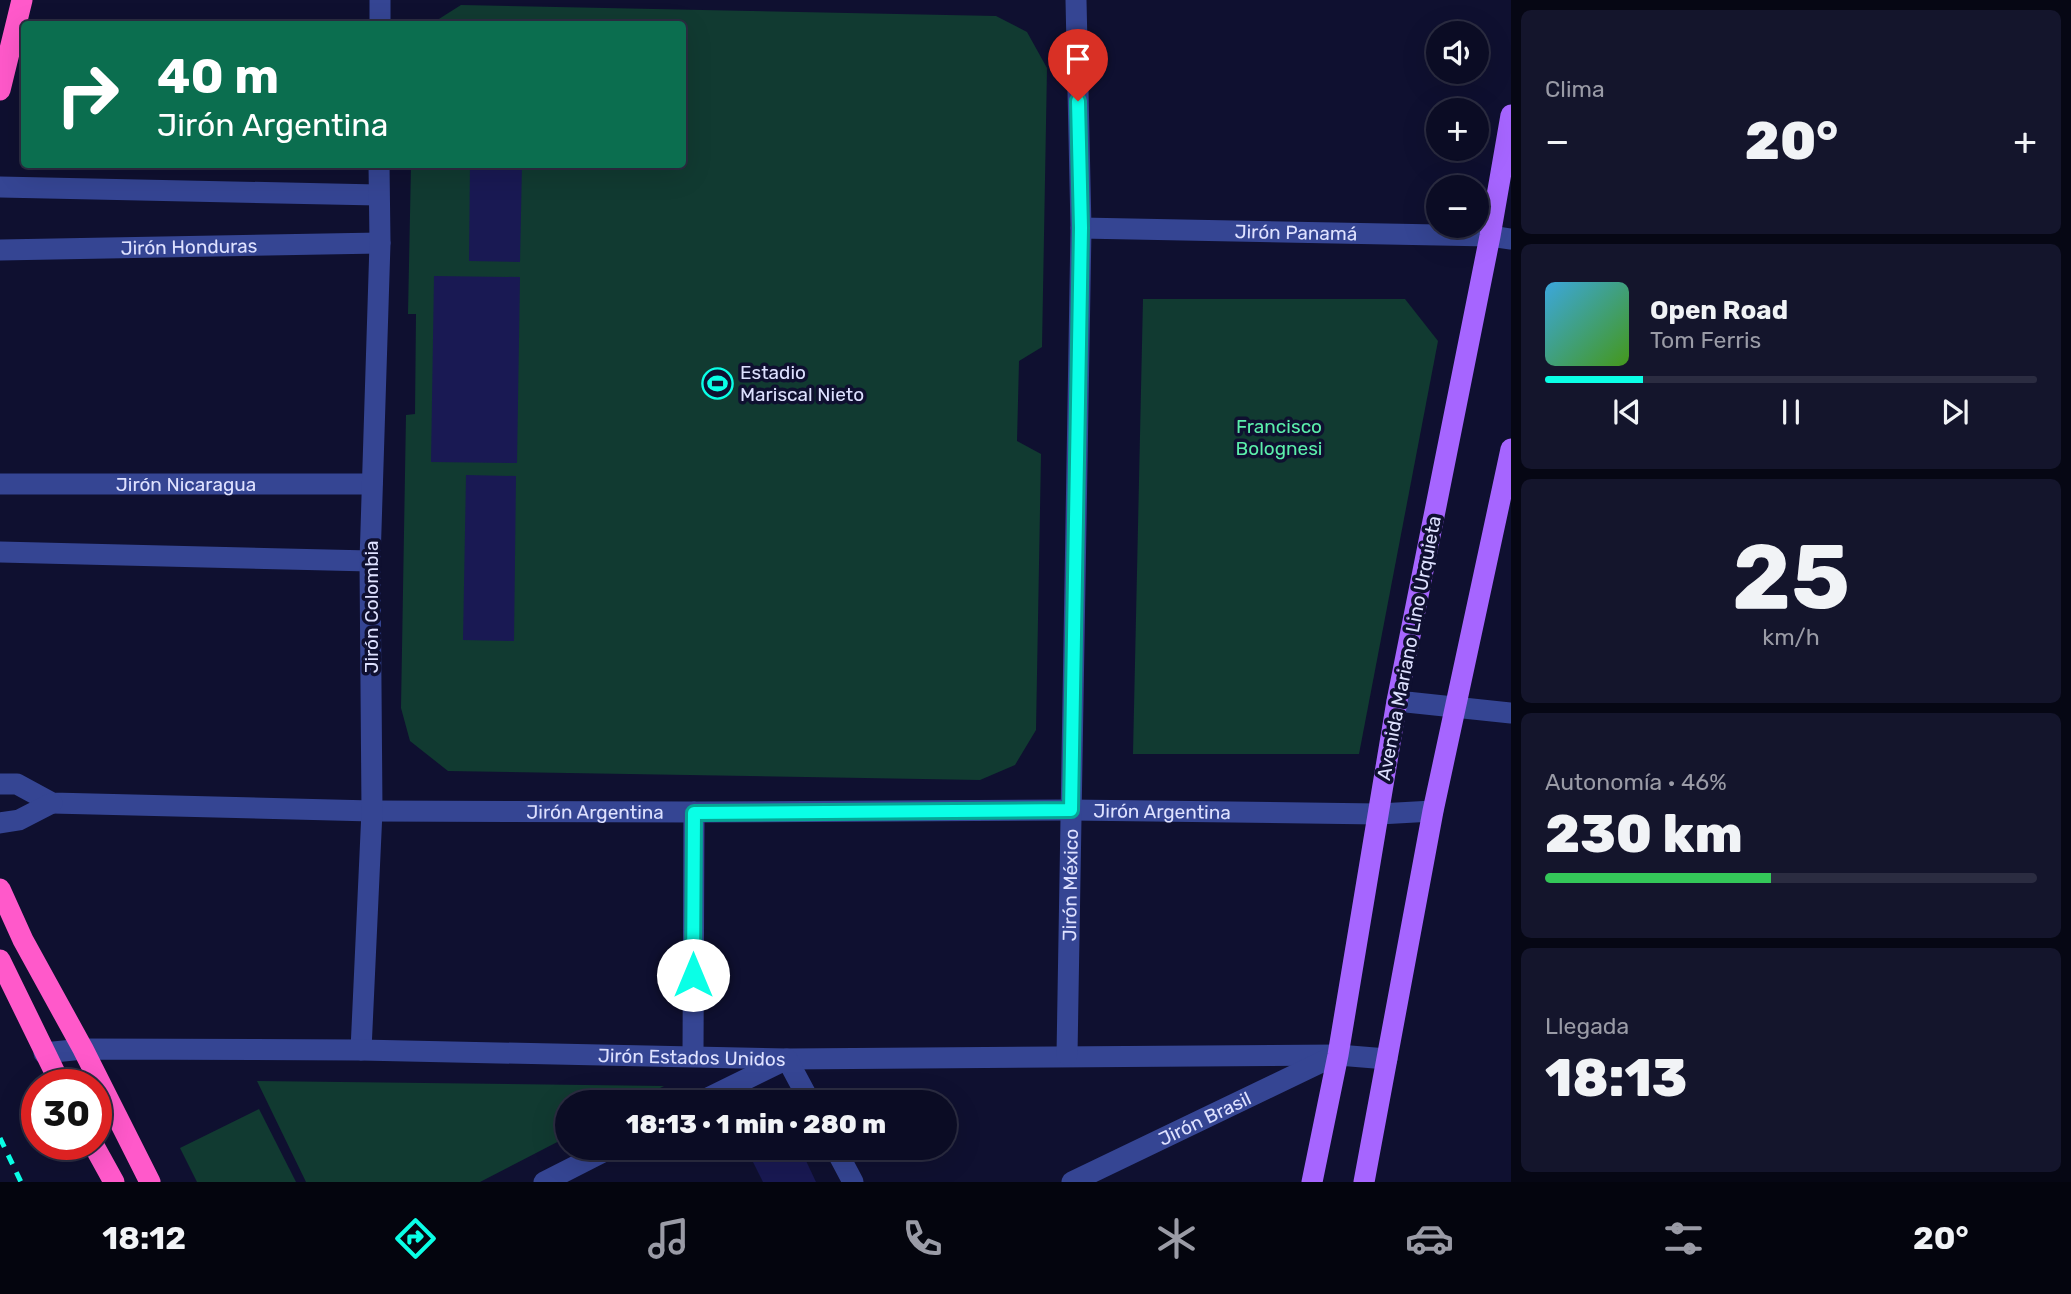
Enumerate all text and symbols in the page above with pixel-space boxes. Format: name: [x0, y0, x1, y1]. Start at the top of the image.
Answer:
map controls: [1426, 21, 1489, 238]
button: sound: [1426, 21, 1489, 84]
pin: [1048, 29, 1108, 101]
icon: arrive: [1059, 40, 1097, 78]
text: 40 m: [157, 47, 279, 105]
icon: right: [42, 49, 133, 140]
text: Clima: [1545, 75, 1605, 103]
button: +: [1426, 98, 1489, 161]
text: Jirón Argentina: [157, 106, 388, 144]
text: 20°: [1745, 110, 1838, 172]
text: −: [1545, 118, 1570, 164]
text: +: [2013, 118, 2037, 164]
button: −: [1426, 175, 1489, 238]
street label: Jirón Panamá: [1234, 220, 1358, 245]
street label: Jirón Honduras: [120, 234, 258, 259]
text: Open Road: [1650, 295, 1788, 326]
text: Tom Ferris: [1650, 326, 1761, 354]
place label: Estadio Mariscal Nieto: [740, 361, 864, 406]
sports icon: Estadio Mariscal Nieto: [700, 366, 734, 400]
icon: previous: [1608, 393, 1646, 431]
icon: pause: [1772, 393, 1810, 431]
icon: next: [1936, 393, 1974, 431]
park label: Francisco Bolognesi: [1236, 415, 1322, 460]
street label: Jirón Nicaragua: [116, 473, 256, 496]
street label: Avenida Mariano Lino Urquieta: [1372, 514, 1446, 782]
text: 25: [1732, 523, 1850, 631]
street label: Jirón Colombia: [360, 540, 383, 674]
text: km/h: [1762, 623, 1820, 651]
text: Autonomía · 46%: [1545, 768, 1727, 796]
street label: Jirón Argentina: [1093, 799, 1231, 824]
street label: Jirón Argentina: [526, 800, 664, 823]
text: 230 km: [1545, 803, 1743, 865]
street label: Jirón México: [1057, 829, 1082, 942]
position arrow: [656, 938, 730, 1012]
text: Llegada: [1545, 1012, 1629, 1040]
street label: Jirón Estados Unidos: [598, 1044, 786, 1070]
text: 18:13: [1545, 1047, 1687, 1109]
speed limit sign: 30: [21, 1069, 112, 1160]
street label: Jirón Brasil: [1154, 1086, 1255, 1150]
text: 18:13 · 1 min · 280 m: [626, 1109, 886, 1140]
icon: directions: [391, 1214, 440, 1263]
icon: music: [644, 1214, 693, 1263]
icon: phone: [898, 1214, 947, 1263]
icon: climate: [1152, 1214, 1201, 1263]
icon: car: [1405, 1214, 1454, 1263]
icon: filters: [1659, 1214, 1708, 1263]
text: 18:12: [102, 1219, 186, 1257]
text: 20°: [1913, 1219, 1969, 1257]

